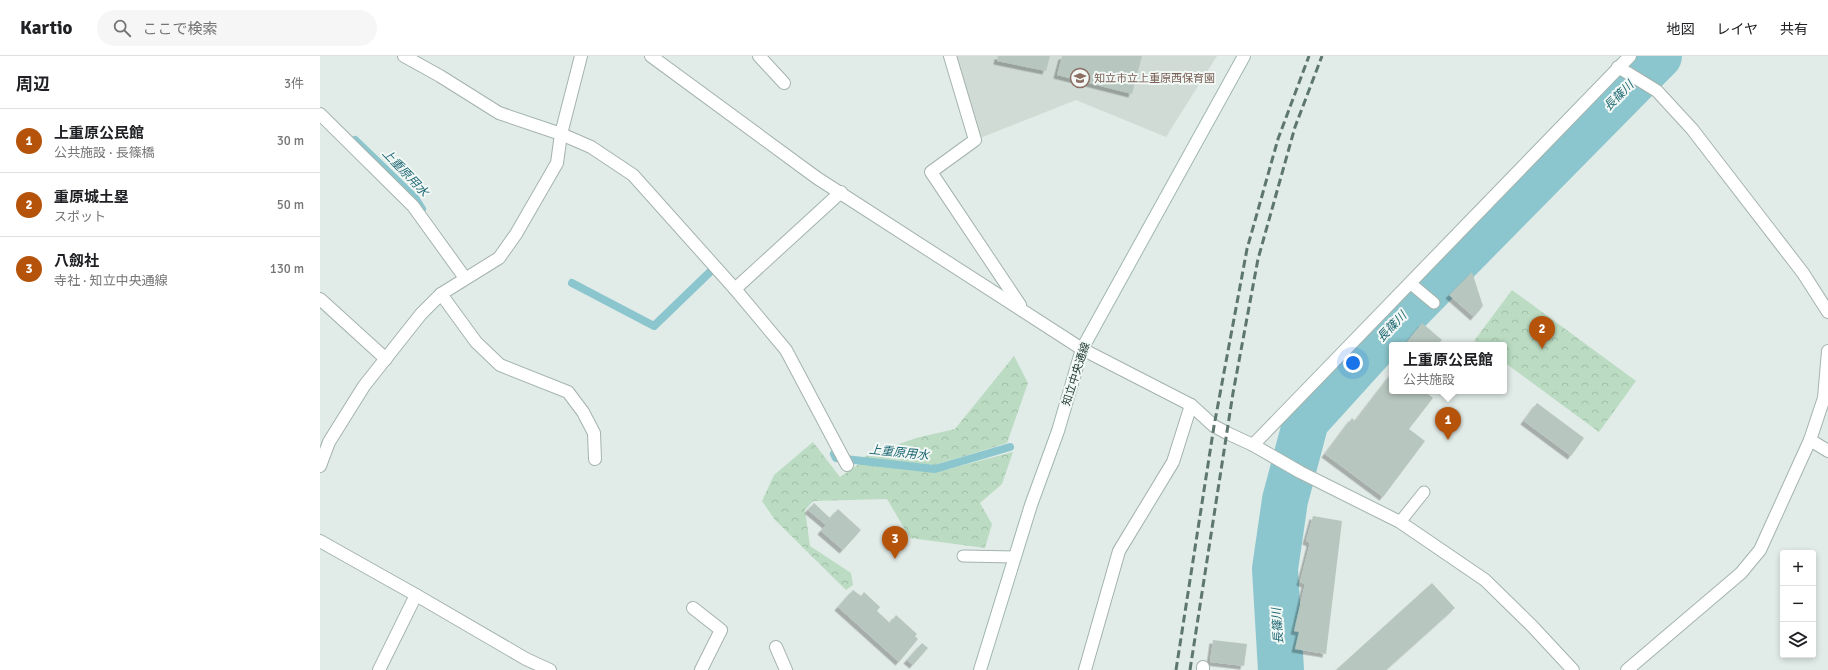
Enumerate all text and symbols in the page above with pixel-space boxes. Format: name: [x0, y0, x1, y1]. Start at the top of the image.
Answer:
search box: [97, 10, 377, 46]
text: Kartio: [20, 16, 73, 40]
icon: search: [111, 17, 133, 39]
text: ここで検索: [143, 20, 218, 38]
text: 地図: [1666, 21, 1694, 38]
text: レイヤ: [1716, 21, 1758, 38]
text: 共有: [1780, 21, 1808, 38]
school or university icon: 知立市立上重原西保育園: [1069, 67, 1091, 89]
place label: 知立市立上重原西保育園: [1094, 72, 1215, 85]
text: 周辺: [16, 74, 50, 95]
text: 3件: [284, 76, 304, 92]
water label: 長篠川: [1601, 77, 1638, 114]
text: 上重原公民館: [54, 124, 144, 142]
text: 1: [25, 133, 33, 149]
text: 30 m: [277, 133, 304, 149]
text: 公共施設 · 長篠橋: [54, 145, 155, 161]
water label: 上重原用水: [379, 146, 433, 201]
text: 重原城土塁: [54, 188, 129, 206]
text: 2: [25, 197, 33, 213]
text: 50 m: [277, 197, 304, 213]
text: スポット: [54, 209, 106, 225]
text: 八劔社: [54, 252, 99, 270]
text: 3: [25, 261, 33, 277]
text: 130 m: [270, 261, 304, 277]
text: 寺社 · 知立中央通線: [54, 273, 168, 289]
water label: 長篠川: [1374, 307, 1411, 345]
pin: 2: [1529, 316, 1555, 349]
street label: 知立中央通線: [1060, 341, 1092, 407]
popup: [1389, 342, 1507, 394]
text: 上重原公民館: [1403, 351, 1493, 369]
your location: [1343, 353, 1363, 373]
text: 公共施設: [1403, 372, 1455, 388]
pin: 1: [1435, 407, 1461, 440]
water label: 上重原用水: [868, 442, 932, 464]
pin: 3: [882, 526, 908, 559]
map controls: [1780, 550, 1816, 658]
button: +: [1780, 550, 1816, 586]
button: −: [1780, 586, 1816, 622]
water label: 長篠川: [1269, 606, 1287, 644]
button: layers: [1780, 622, 1816, 658]

